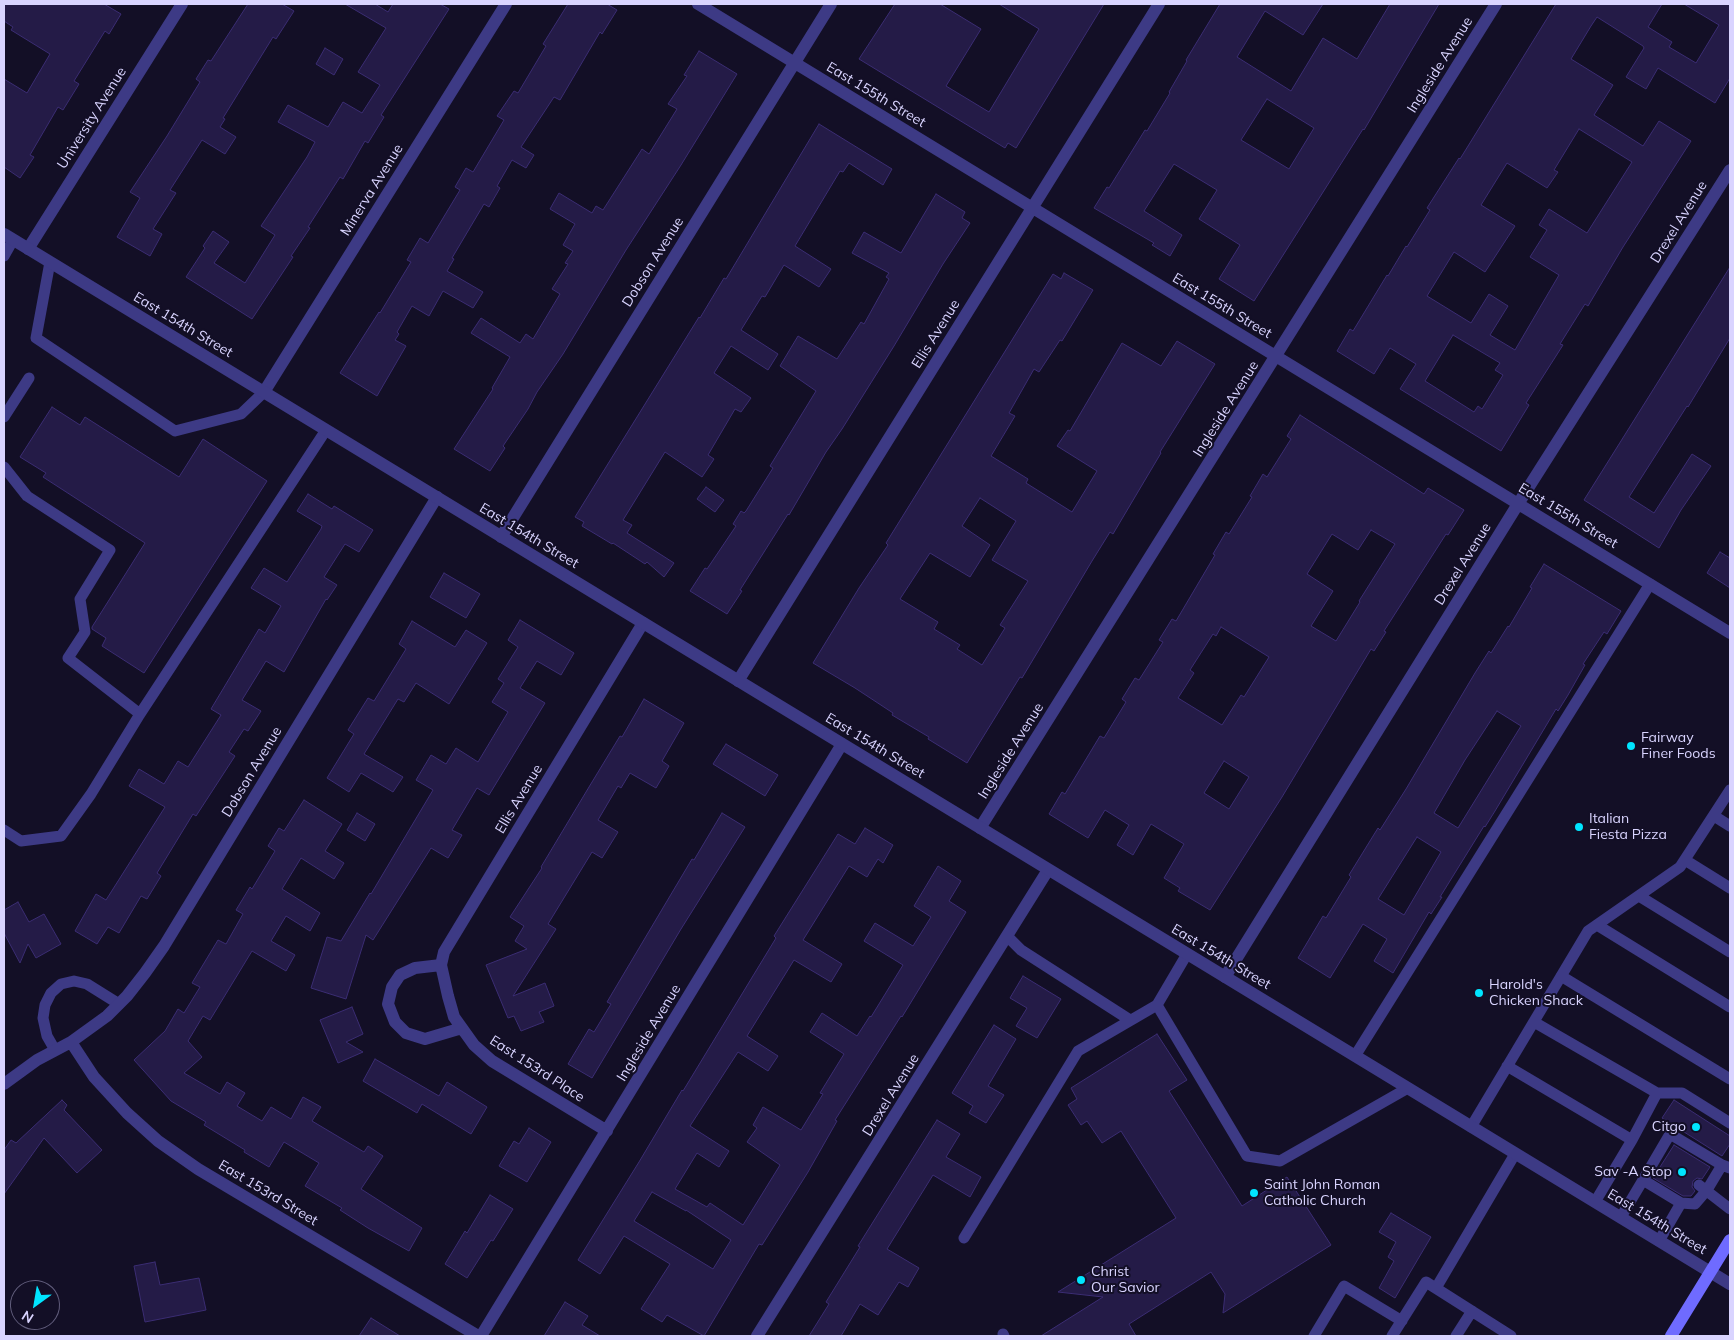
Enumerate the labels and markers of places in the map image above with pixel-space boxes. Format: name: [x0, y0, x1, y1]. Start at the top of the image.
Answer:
place label: Fairway Finer Foods: [1641, 730, 1716, 762]
marker: Fairway Finer Foods: [1625, 740, 1637, 752]
place label: Italian Fiesta Pizza: [1589, 811, 1667, 844]
marker: Italian Fiesta Pizza: [1573, 821, 1585, 833]
place label: Harold's Chicken Shack: [1489, 977, 1583, 1010]
marker: Harold's Chicken Shack: [1473, 987, 1485, 999]
place label: Citgo: [1652, 1119, 1686, 1135]
marker: Citgo: [1690, 1121, 1702, 1133]
place label: Sav -A Stop: [1594, 1164, 1672, 1180]
marker: Sav -A Stop: [1676, 1166, 1688, 1178]
place label: Saint John Roman Catholic Church: [1264, 1177, 1380, 1210]
marker: Saint John Roman Catholic Church: [1248, 1187, 1260, 1199]
place label: Christ Our Savior: [1091, 1264, 1160, 1296]
marker: Christ Our Savior: [1075, 1274, 1087, 1286]

